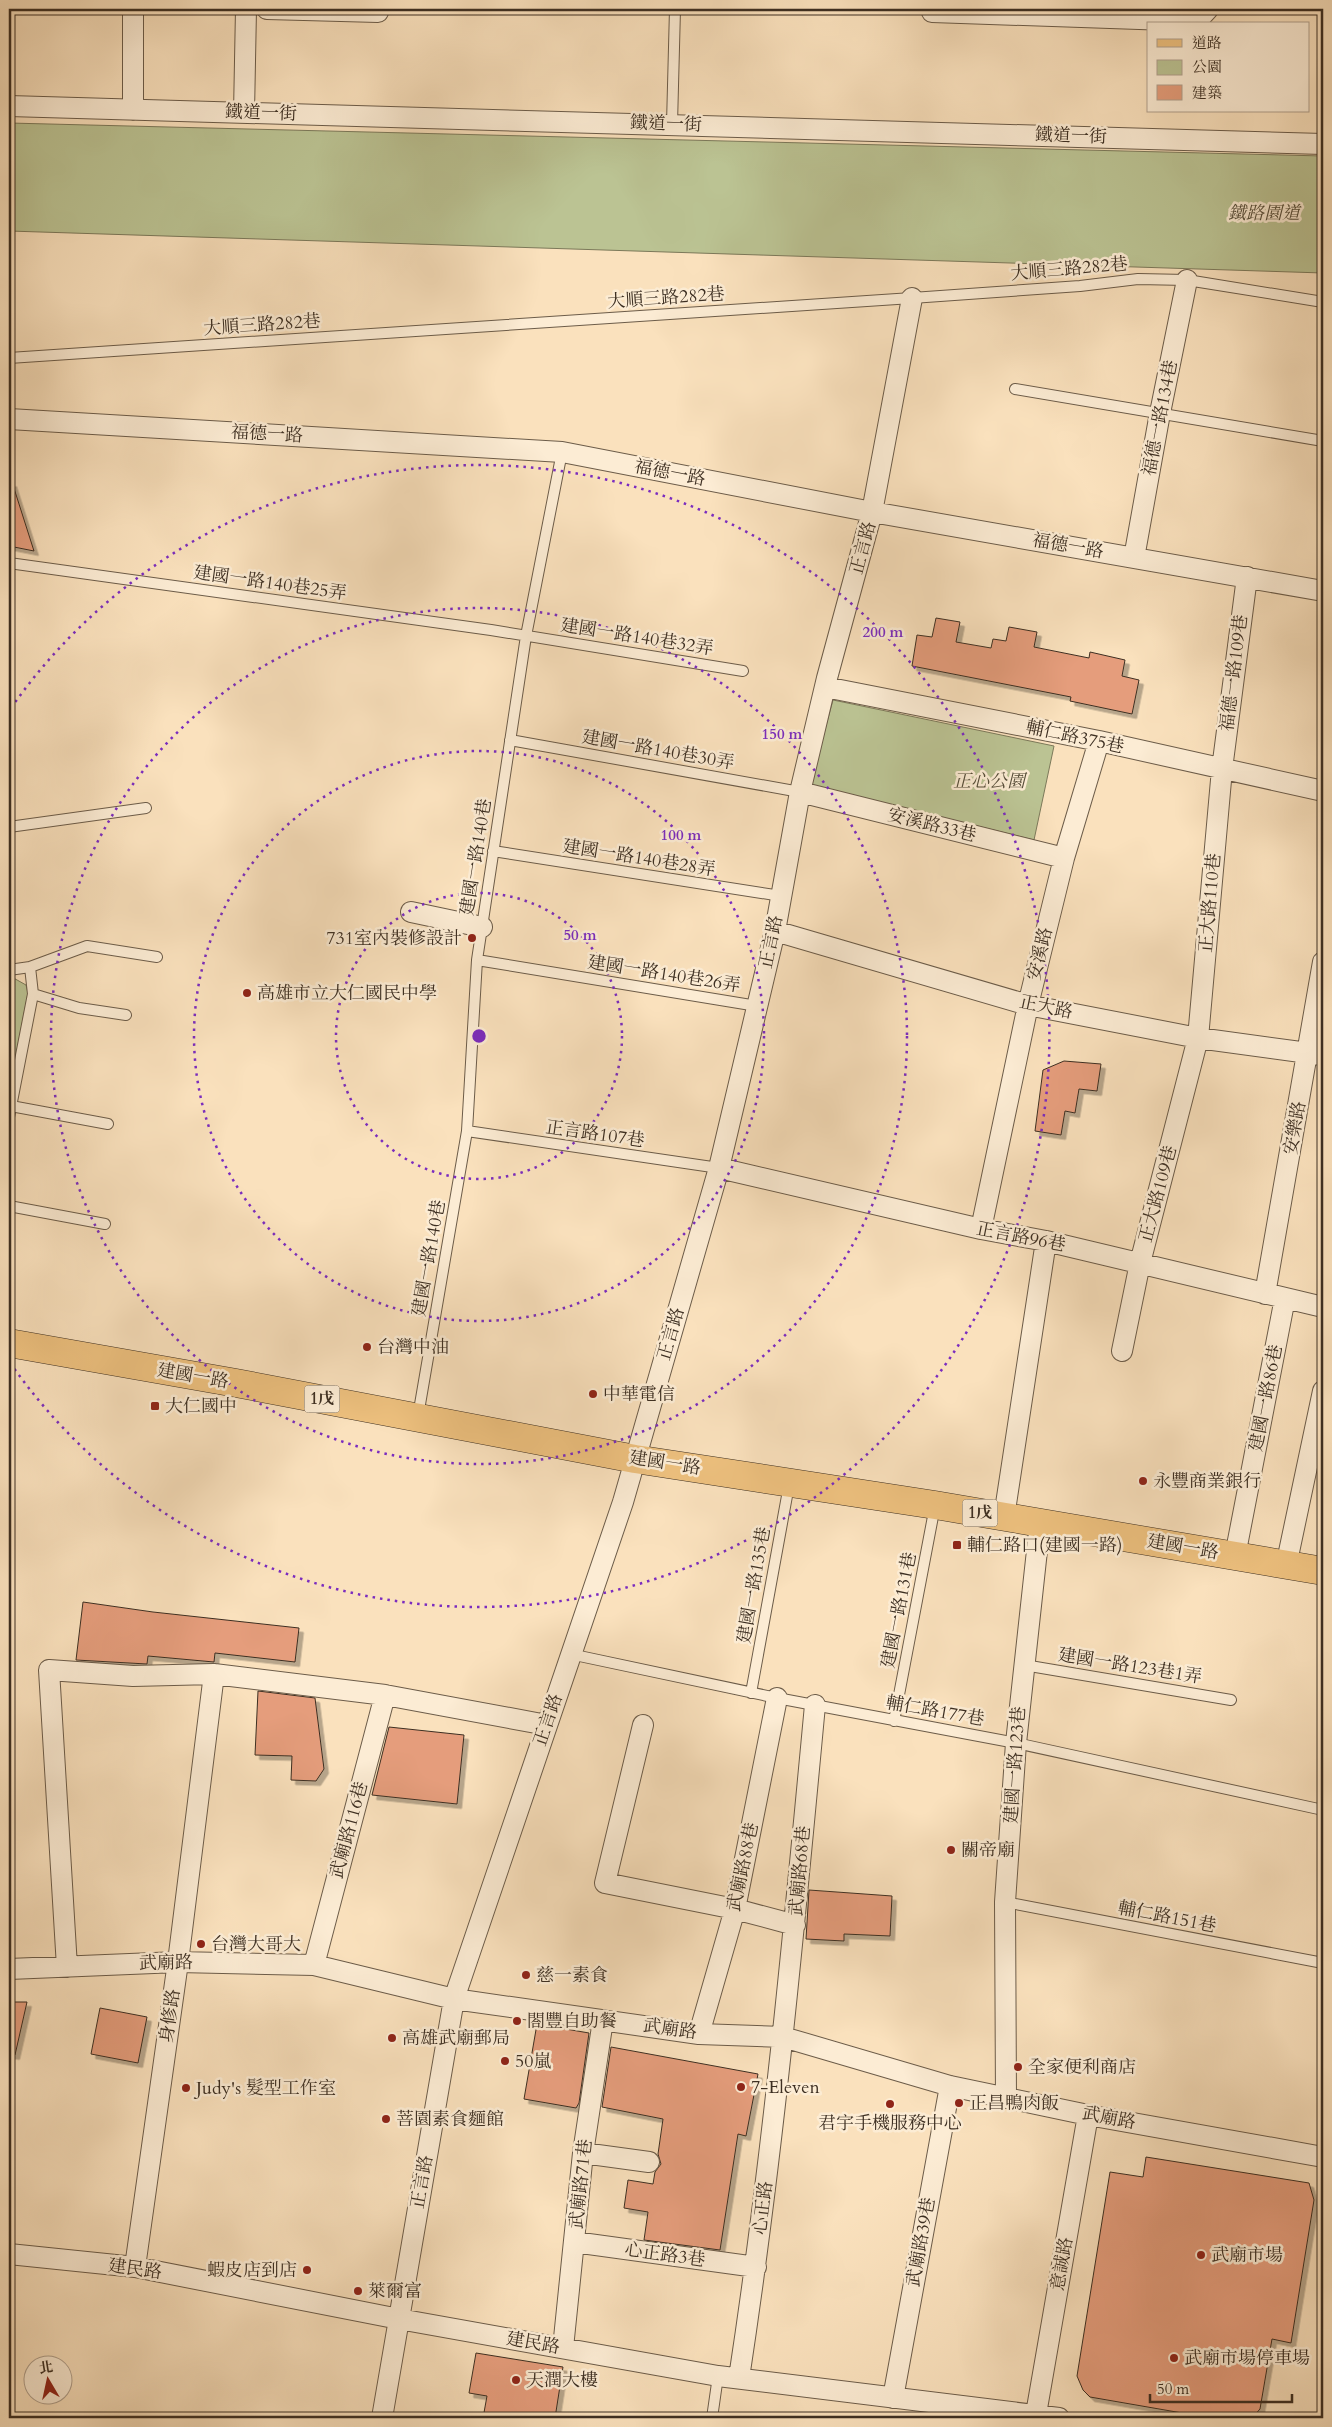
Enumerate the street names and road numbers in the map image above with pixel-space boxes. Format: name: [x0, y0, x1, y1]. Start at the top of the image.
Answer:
street label: 鐵道一街: [225, 99, 297, 127]
street label: 鐵道一街: [630, 110, 702, 138]
street label: 鐵道一街: [1035, 122, 1107, 150]
street label: 大順三路282巷: [1009, 251, 1129, 287]
street label: 大順三路282巷: [606, 281, 726, 315]
street label: 大順三路282巷: [202, 308, 322, 342]
street label: 福德一路134巷: [1137, 358, 1183, 478]
street label: 福德一路: [230, 420, 304, 448]
street label: 福德一路: [632, 454, 708, 492]
street label: 正言路: [844, 519, 882, 577]
street label: 福德一路: [1030, 527, 1106, 565]
street label: 建國一路140巷25弄: [192, 560, 348, 606]
street label: 建國一路140巷32弄: [559, 613, 715, 661]
street label: 福德一路109巷: [1214, 613, 1254, 733]
street label: 輔仁路375巷: [1024, 714, 1126, 760]
street label: 建國一路140巷30弄: [580, 724, 736, 776]
street label: 建國一路140巷: [454, 797, 498, 917]
street label: 安溪路33巷: [885, 802, 979, 848]
street label: 建國一路140巷28弄: [561, 834, 717, 882]
street label: 正大路110巷: [1193, 852, 1227, 954]
street label: 正言路: [753, 913, 789, 971]
street label: 安溪路: [1021, 925, 1059, 983]
street label: 建國一路140巷26弄: [586, 950, 742, 998]
street label: 正大路: [1017, 989, 1075, 1025]
street label: 安樂路: [1278, 1099, 1312, 1157]
street label: 正言路107巷: [544, 1115, 646, 1153]
street label: 正大路109巷: [1133, 1143, 1183, 1245]
street label: 建國一路140巷: [406, 1198, 452, 1318]
street label: 正言路96巷: [974, 1216, 1068, 1258]
street label: 正言路: [652, 1305, 690, 1363]
street label: 建國一路86巷: [1243, 1342, 1289, 1454]
street label: 建國一路: [155, 1357, 231, 1395]
road number: 1戊: [304, 1386, 340, 1412]
street label: 建國一路: [627, 1445, 703, 1481]
road number: 1戊: [962, 1500, 998, 1526]
street label: 建國一路135巷: [731, 1525, 777, 1645]
street label: 建國一路: [1145, 1528, 1221, 1566]
street label: 建國一路131巷: [876, 1550, 922, 1670]
street label: 建國一路123巷1弄: [1056, 1642, 1204, 1690]
street label: 正言路: [527, 1690, 569, 1750]
street label: 輔仁路177巷: [884, 1690, 986, 1732]
street label: 建國一路123巷: [998, 1705, 1032, 1825]
street label: 武廟路116巷: [324, 1779, 374, 1881]
street label: 武廟路88巷: [721, 1820, 765, 1914]
street label: 武廟路68巷: [784, 1825, 816, 1917]
street label: 輔仁路151巷: [1116, 1895, 1218, 1939]
street label: 武廟路: [139, 1950, 193, 1976]
street label: 身修路: [154, 1988, 186, 2044]
street label: 武廟路: [642, 2013, 698, 2045]
street label: 武廟路: [1080, 2101, 1138, 2135]
street label: 武廟路71巷: [564, 2138, 598, 2230]
street label: 正言路: [405, 2153, 439, 2211]
street label: 心正路: [747, 2180, 779, 2236]
street label: 武廟路39巷: [901, 2195, 941, 2289]
street label: 意誠路: [1045, 2235, 1079, 2293]
street label: 心正路3巷: [623, 2237, 707, 2273]
street label: 建民路: [107, 2253, 163, 2285]
street label: 建民路: [504, 2326, 562, 2360]

